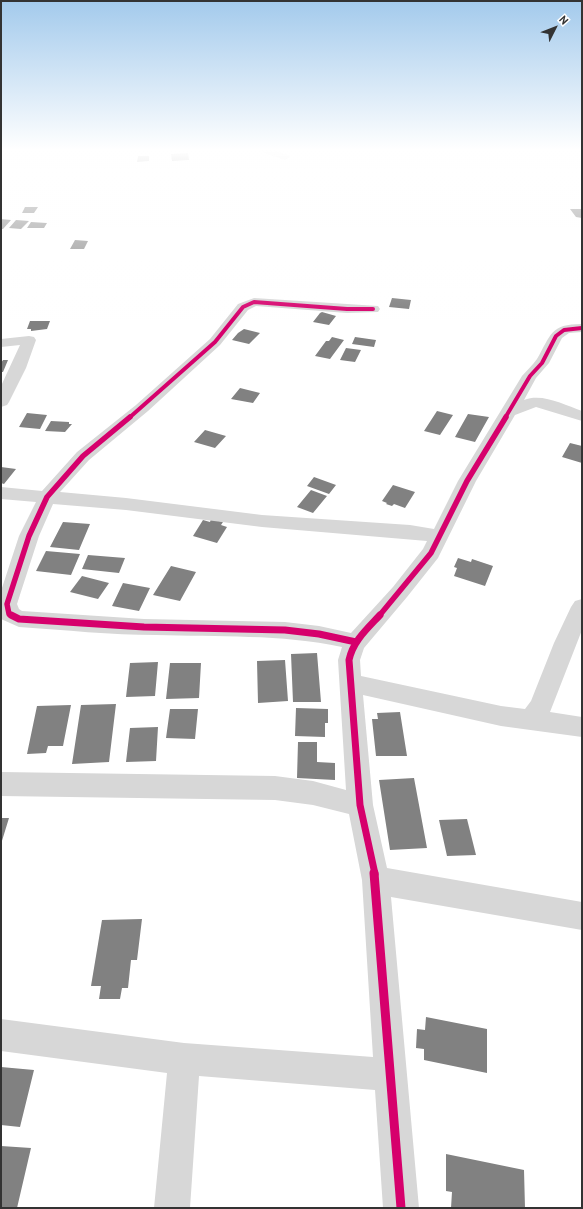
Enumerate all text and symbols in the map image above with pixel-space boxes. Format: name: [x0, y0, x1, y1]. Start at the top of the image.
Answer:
north arrow: [535, 8, 575, 48]
text: N: [556, 13, 572, 27]

